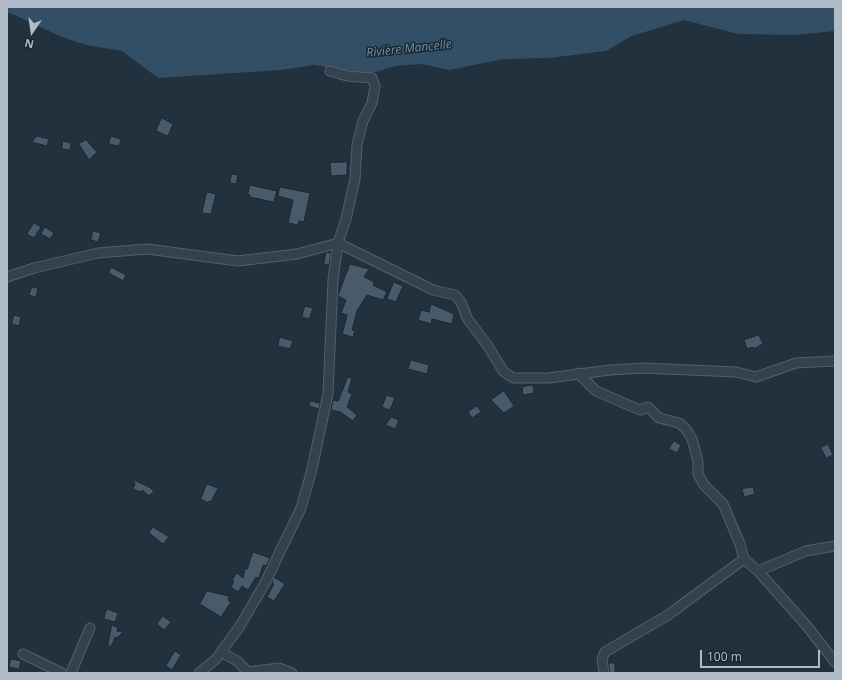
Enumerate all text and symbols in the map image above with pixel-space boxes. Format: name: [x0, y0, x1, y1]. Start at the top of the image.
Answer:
north arrow: [12, 12, 52, 52]
text: N: [23, 36, 35, 52]
water label: Rivière Mancelle: [366, 37, 452, 61]
scale bar: [702, 642, 822, 668]
text: 100 m: [707, 648, 742, 665]

